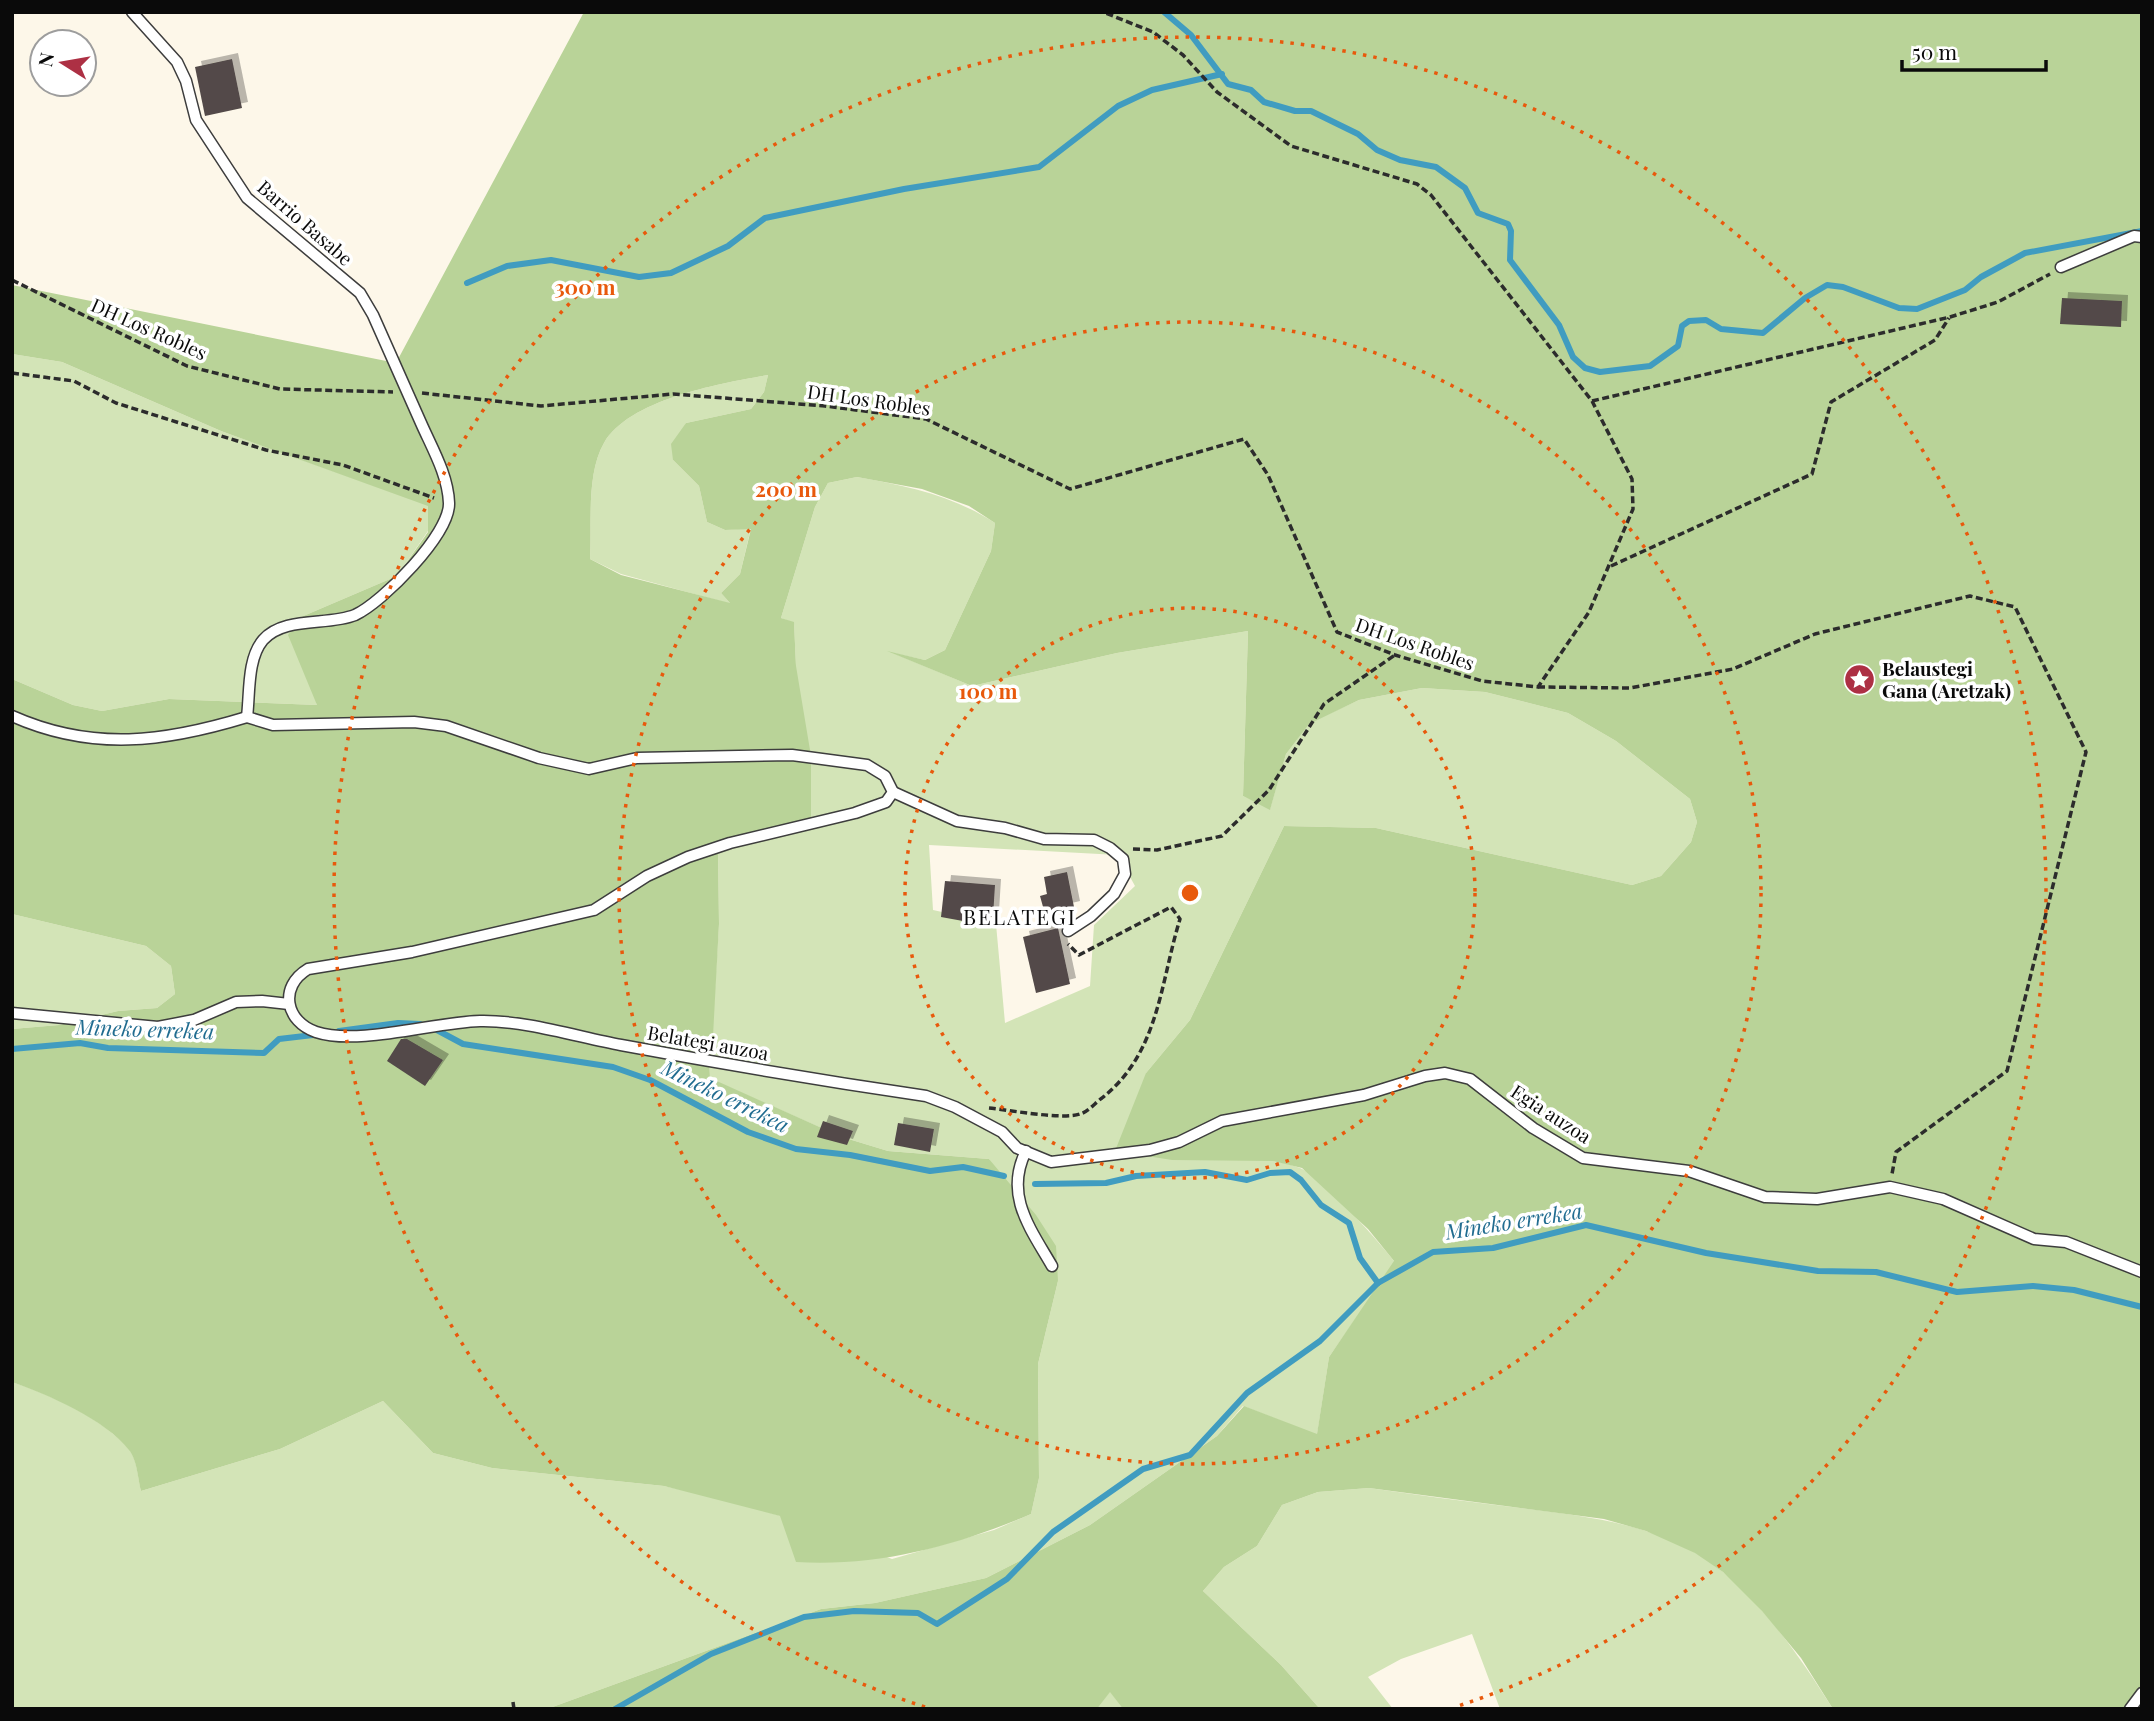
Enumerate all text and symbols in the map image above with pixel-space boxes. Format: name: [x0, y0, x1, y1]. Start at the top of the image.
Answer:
north arrow: [28, 28, 98, 98]
scale bar: [1902, 28, 2046, 72]
text: 50 m: [1912, 37, 1958, 65]
text: N: [31, 50, 59, 69]
street label: Barrio Basabe: [252, 174, 359, 271]
text: 300 m: [554, 272, 616, 300]
street label: DH Los Robles: [87, 291, 211, 365]
street label: DH Los Robles: [806, 378, 932, 421]
text: 200 m: [755, 474, 817, 502]
street label: DH Los Robles: [1352, 611, 1478, 676]
place label: Belaustegi Gana (Aretzak): [1882, 655, 2011, 703]
place icon: Belaustegi Gana (Aretzak): [1842, 663, 1876, 697]
text: 100 m: [958, 676, 1018, 704]
centre of rings: [1178, 881, 1202, 905]
district label: BELATEGI: [963, 902, 1077, 930]
water label: Mineko errekea: [74, 1012, 215, 1044]
street label: Belategi auzoa: [646, 1019, 771, 1066]
water label: Mineko errekea: [657, 1052, 794, 1138]
street label: Egia auzoa: [1506, 1078, 1597, 1149]
water label: Mineko errekea: [1442, 1195, 1584, 1245]

